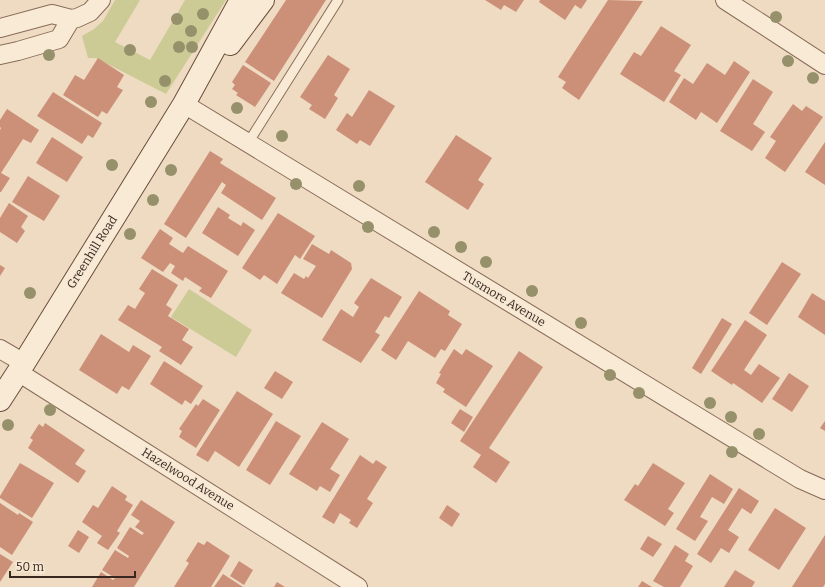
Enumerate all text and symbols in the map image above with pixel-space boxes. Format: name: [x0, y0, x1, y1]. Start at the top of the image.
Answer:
street label: Greenhill Road: [64, 213, 120, 291]
street label: Tusmore Avenue: [460, 269, 548, 329]
street label: Hazelwood Avenue: [139, 445, 237, 513]
scale bar: [10, 553, 135, 579]
text: 50 m: [16, 560, 45, 574]

